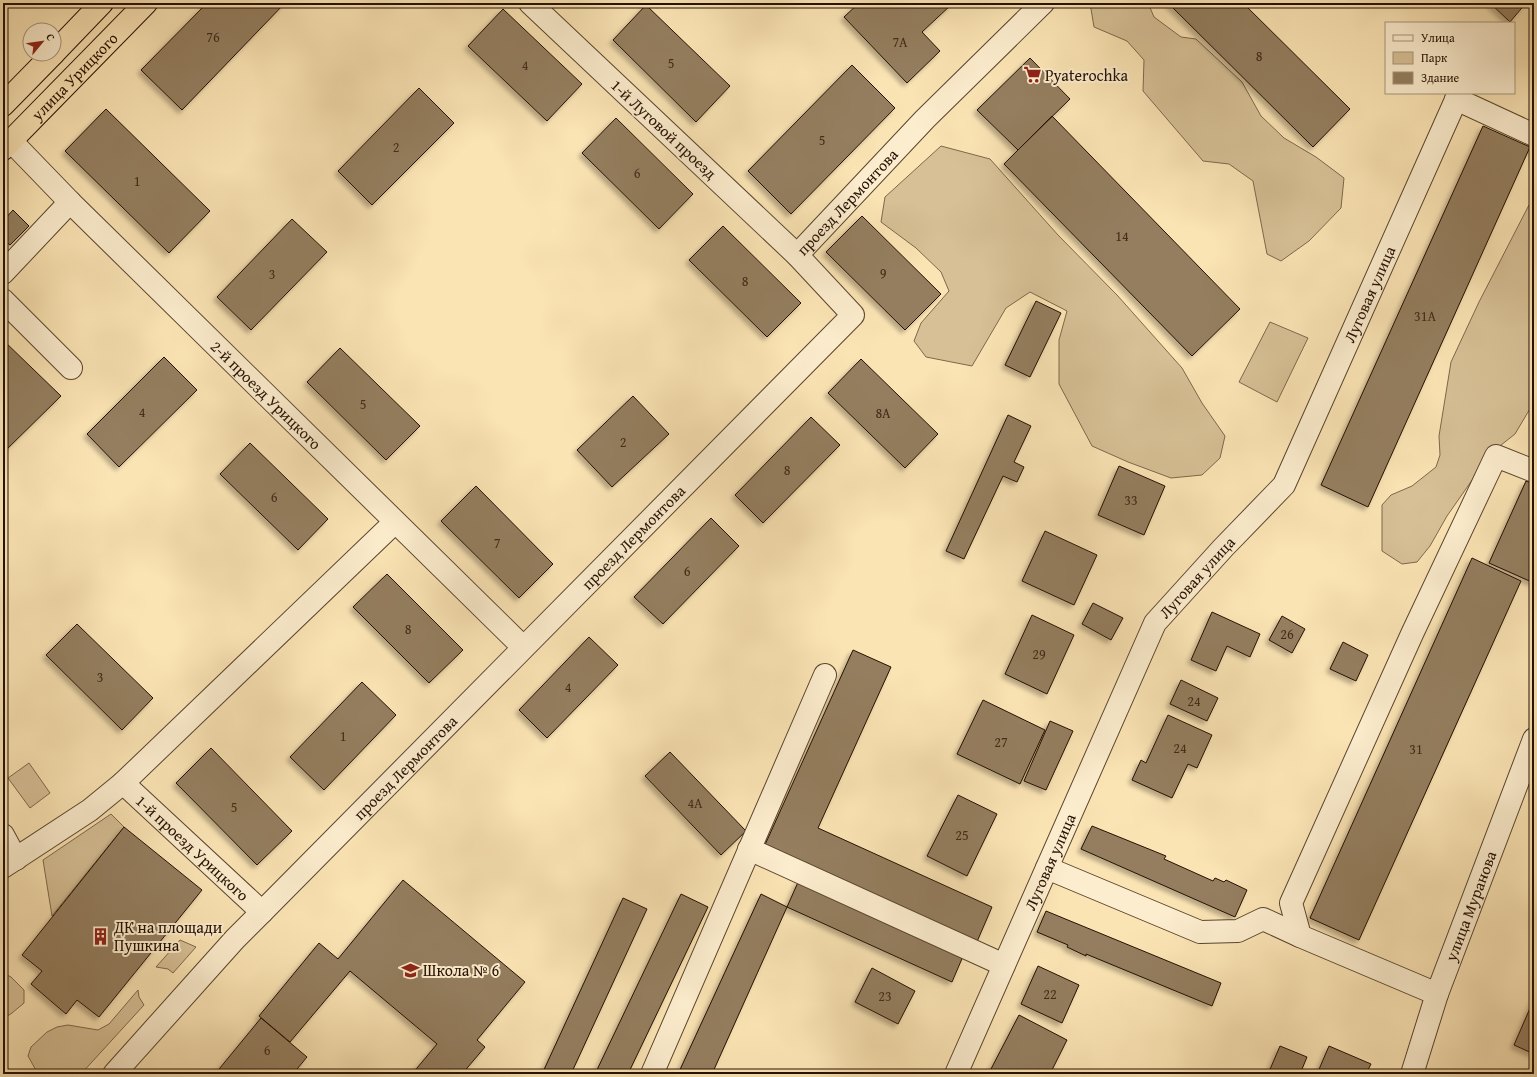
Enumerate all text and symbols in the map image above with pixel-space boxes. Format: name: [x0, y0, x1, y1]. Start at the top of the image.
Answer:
north arrow: [22, 22, 62, 62]
legend: [1385, 22, 1515, 94]
street label: улица Урицкого: [25, 27, 123, 126]
house number: 76: [206, 27, 220, 47]
text: Улица: [1421, 29, 1455, 46]
text: С: [42, 31, 59, 44]
house number: 7А: [892, 32, 908, 52]
house number: 8: [1256, 46, 1263, 66]
text: Парк: [1421, 49, 1448, 66]
house number: 5: [668, 53, 674, 73]
house number: 4: [522, 55, 529, 75]
place label: Pyaterochka: [1045, 63, 1129, 87]
supermarket icon: Pyaterochka: [1022, 65, 1042, 85]
text: Здание: [1421, 69, 1460, 86]
street label: 1-й Луговой проезд: [606, 73, 723, 185]
house number: 5: [819, 130, 825, 150]
house number: 2: [393, 137, 399, 157]
street label: проезд Лермонтова: [791, 143, 904, 261]
house number: 6: [634, 163, 641, 183]
house number: 1: [134, 171, 140, 191]
house number: 14: [1115, 226, 1129, 246]
street label: Луговая улица: [1337, 242, 1401, 346]
house number: 9: [880, 263, 887, 283]
house number: 3: [269, 264, 275, 284]
house number: 8: [742, 271, 749, 291]
house number: 31А: [1414, 306, 1436, 326]
street label: 2-й проезд Урицкого: [205, 335, 327, 455]
house number: 5: [360, 394, 366, 414]
house number: 4: [139, 402, 146, 422]
house number: 8А: [875, 403, 891, 423]
house number: 2: [620, 432, 626, 452]
house number: 8: [784, 460, 791, 480]
street label: проезд Лермонтова: [576, 479, 691, 595]
house number: 6: [271, 487, 278, 507]
house number: 33: [1124, 490, 1138, 510]
street label: Луговая улица: [1153, 530, 1241, 623]
house number: 7: [494, 533, 501, 553]
house number: 6: [684, 561, 691, 581]
house number: 8: [405, 619, 412, 639]
house number: 26: [1280, 624, 1294, 644]
house number: 29: [1032, 644, 1046, 664]
house number: 3: [97, 667, 103, 687]
house number: 4: [565, 677, 572, 697]
house number: 24: [1187, 691, 1201, 711]
street label: проезд Лермонтова: [348, 709, 463, 825]
house number: 1: [340, 726, 346, 746]
house number: 27: [994, 732, 1008, 752]
house number: 24: [1173, 738, 1187, 758]
house number: 31: [1409, 739, 1423, 759]
street label: 1-й проезд Урицкого: [130, 789, 255, 907]
house number: 4А: [687, 793, 703, 813]
house number: 5: [231, 797, 237, 817]
street label: Луговая улица: [1018, 809, 1082, 914]
house number: 25: [955, 825, 969, 845]
street label: улица Муранова: [1438, 847, 1503, 966]
place label: ДК на площади Пушкина: [113, 915, 223, 957]
building icon: ДК на площади Пушкина: [91, 926, 111, 946]
place label: Школа № 6: [423, 958, 500, 982]
school or university icon: Школа № 6: [400, 960, 420, 980]
house number: 22: [1043, 984, 1057, 1004]
house number: 23: [878, 986, 892, 1006]
house number: 6: [264, 1040, 271, 1060]

